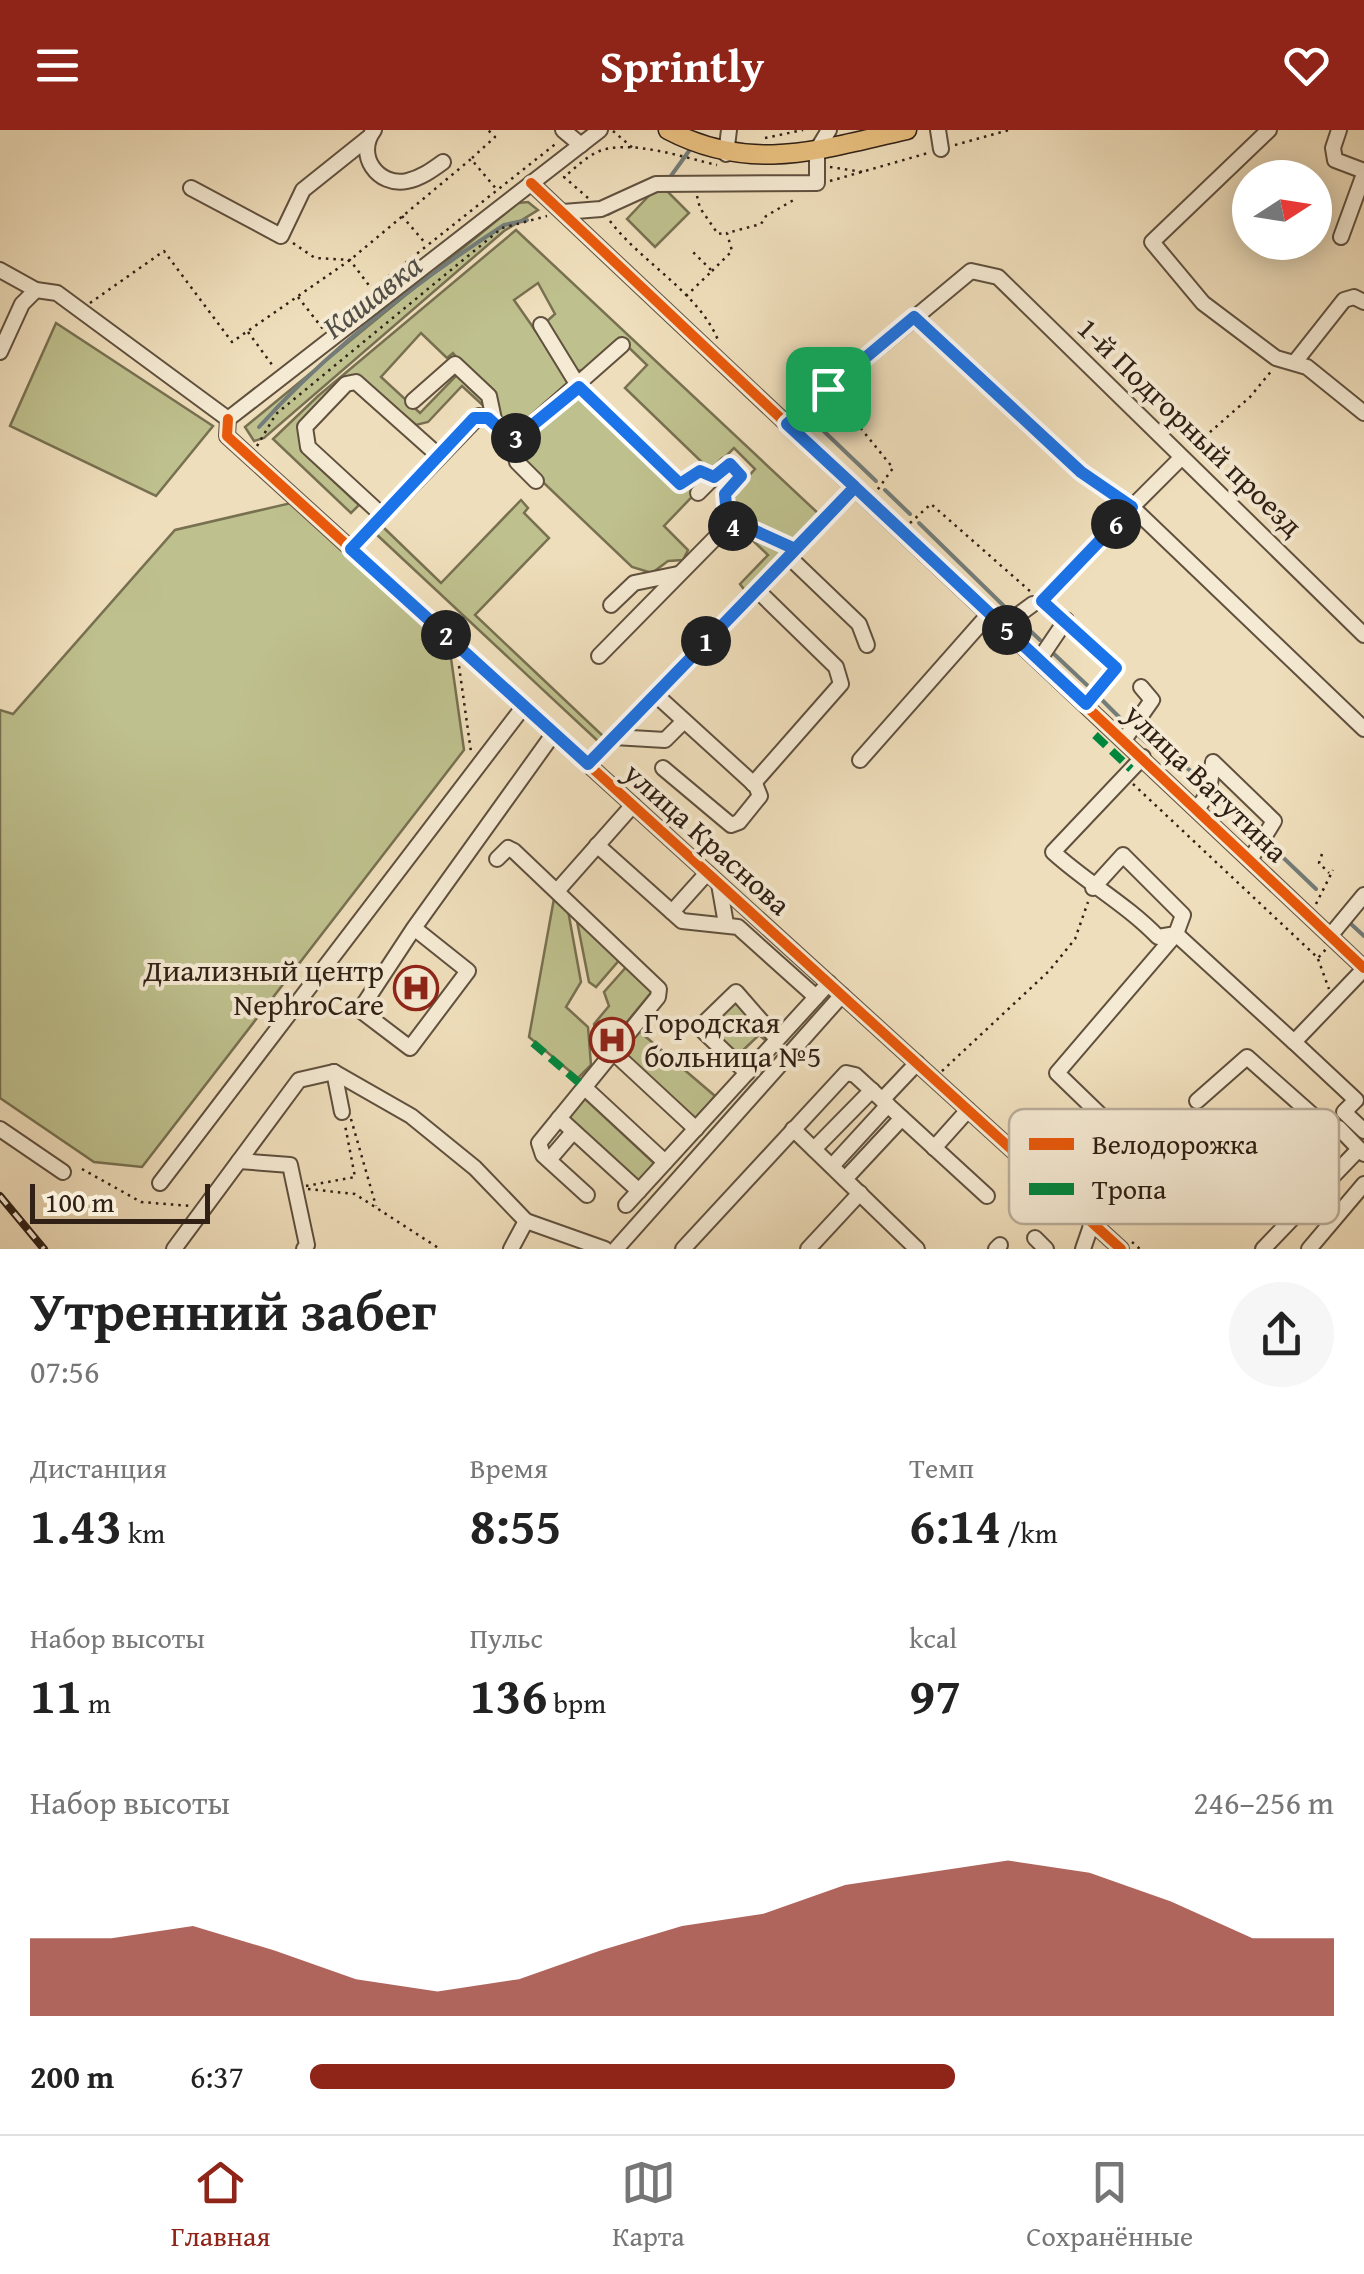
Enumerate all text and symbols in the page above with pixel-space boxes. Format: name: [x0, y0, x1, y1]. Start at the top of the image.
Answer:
text: Sprintly: [600, 33, 764, 98]
icon: menu: [30, 38, 85, 93]
icon: heart: [1279, 38, 1334, 93]
north arrow: [1232, 160, 1332, 260]
map controls: [1232, 160, 1332, 260]
water label: Кашавка: [312, 242, 432, 349]
street label: 1-й Подгорный проезд: [1068, 307, 1314, 546]
pin: [786, 347, 871, 432]
icon: arrive: [801, 362, 856, 417]
pin: 3: [491, 413, 541, 463]
text: 3: [509, 417, 523, 458]
pin: 6: [1091, 499, 1141, 549]
pin: 4: [708, 501, 758, 551]
text: 6: [1109, 503, 1123, 544]
text: 4: [726, 505, 740, 546]
pin: 5: [982, 605, 1032, 655]
text: 5: [1000, 609, 1014, 650]
pin: 2: [421, 610, 471, 660]
text: 2: [439, 614, 453, 655]
pin: 1: [681, 616, 731, 666]
text: 1: [699, 620, 713, 661]
street label: улица Ватутина: [1114, 692, 1299, 872]
street label: улица Краснова: [614, 751, 801, 926]
place label: Диализный центр NephroCare: [142, 948, 384, 1026]
hospital icon: Диализный центр NephroCare: [393, 965, 439, 1011]
place label: Городская больница №5: [644, 1000, 821, 1078]
hospital icon: Городская больница №5: [589, 1017, 635, 1063]
legend: [1009, 1109, 1339, 1224]
text: Велодорожка: [1092, 1123, 1259, 1164]
text: Тропа: [1092, 1168, 1167, 1209]
scale bar: [30, 1179, 210, 1224]
text: 100 m: [45, 1181, 114, 1222]
text: Утренний забег: [30, 1270, 436, 1350]
button: share: [1229, 1282, 1334, 1387]
text: 07:56: [30, 1348, 99, 1395]
text: Дистанция: [30, 1447, 167, 1488]
text: Время: [470, 1447, 548, 1488]
text: Темп: [909, 1447, 974, 1488]
text: 1.43: [30, 1488, 122, 1561]
text: 8:55: [470, 1488, 562, 1561]
text: 6:14: [909, 1488, 1001, 1561]
text: km: [122, 1512, 165, 1553]
text: /km: [1001, 1512, 1058, 1553]
text: Набор высоты: [30, 1617, 205, 1658]
text: Пульс: [470, 1617, 543, 1658]
text: kcal: [909, 1617, 957, 1658]
text: 11: [30, 1658, 82, 1731]
text: 136: [470, 1658, 547, 1731]
text: 97: [909, 1658, 961, 1731]
text: m: [82, 1682, 111, 1723]
text: bpm: [547, 1682, 606, 1723]
text: Набор высоты: [30, 1779, 230, 1826]
text: 246–256 m: [1193, 1779, 1334, 1826]
text: 200 m: [30, 2053, 114, 2100]
text: 6:37: [190, 2053, 244, 2100]
tab: Главная: [171, 2155, 271, 2256]
tab: Карта: [612, 2155, 685, 2256]
tab: Сохранённые: [1026, 2155, 1193, 2256]

